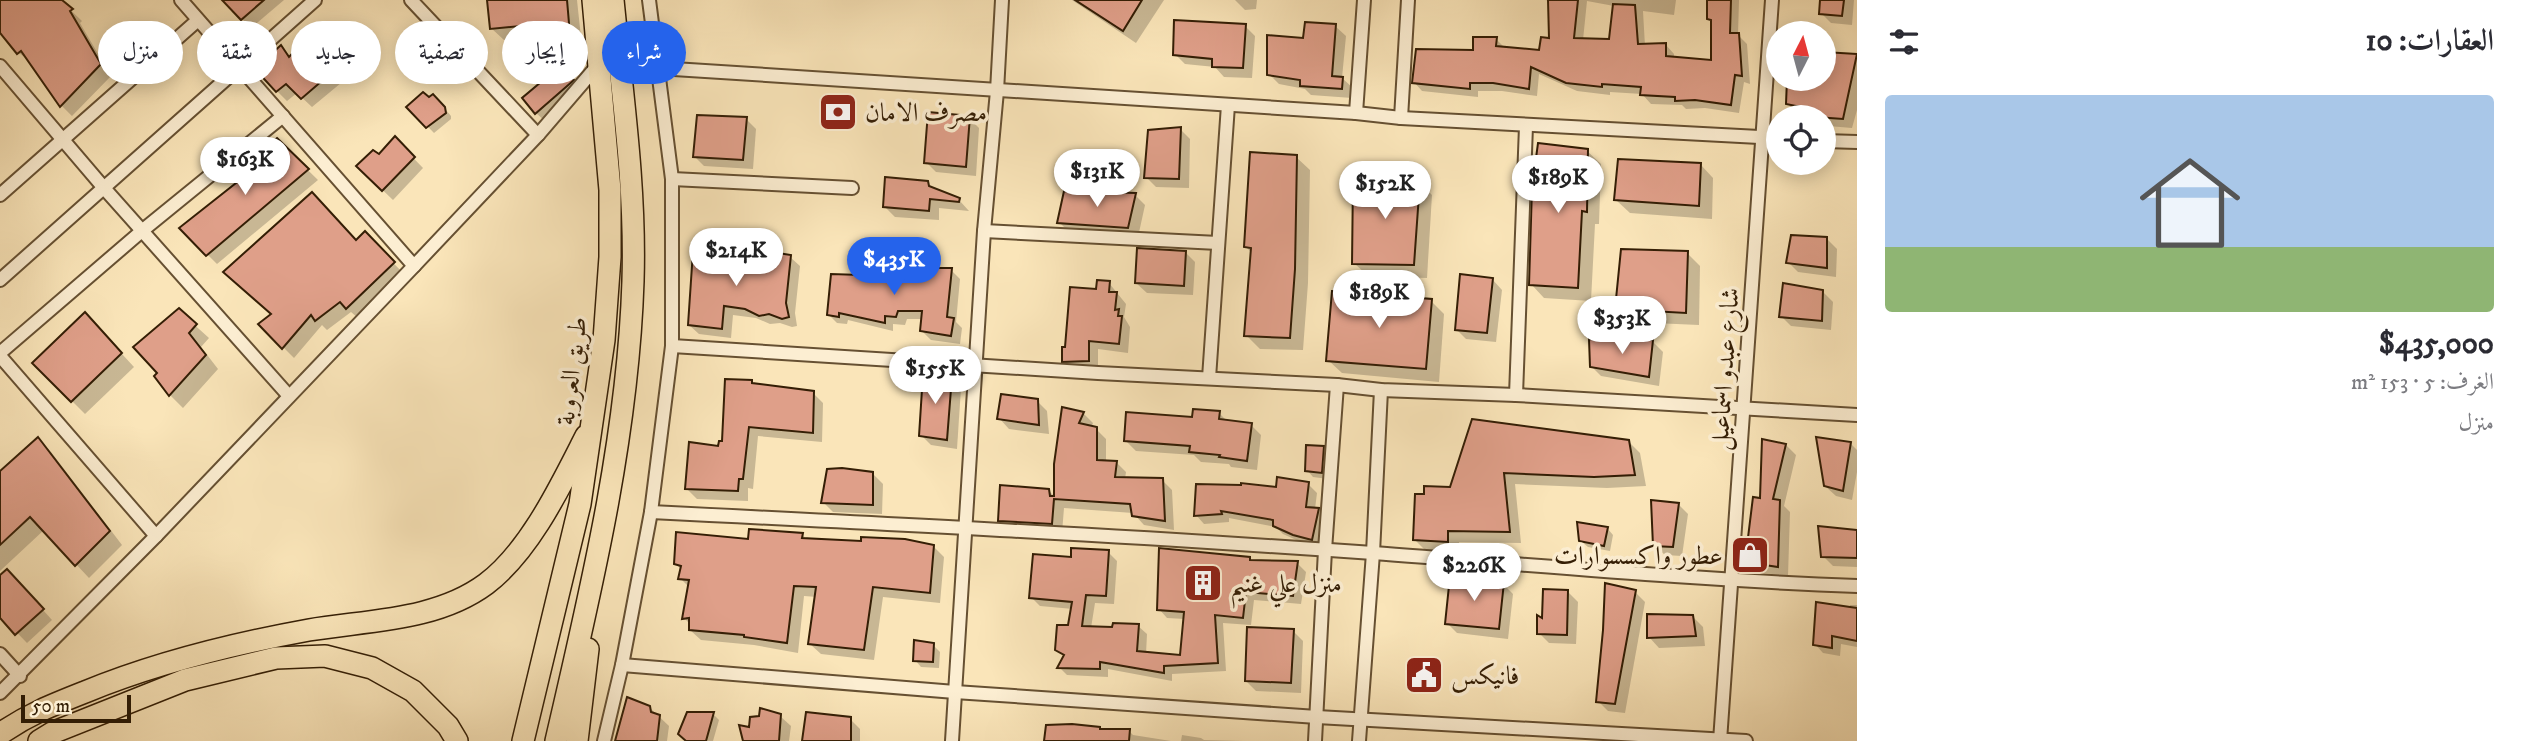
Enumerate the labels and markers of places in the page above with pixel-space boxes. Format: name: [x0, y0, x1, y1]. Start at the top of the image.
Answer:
bank icon: مصرف الامان: [817, 91, 859, 133]
place label: مصرف الامان: [865, 97, 987, 130]
pin: $163K: [196, 138, 294, 197]
pin: $131K: [1048, 150, 1146, 209]
pin: $189K: [1509, 156, 1607, 215]
pin: $152K: [1336, 162, 1434, 221]
pin: $214K: [687, 229, 785, 288]
pin: $435K: [845, 238, 943, 297]
pin: $189K: [1330, 270, 1428, 330]
pin: $353K: [1573, 296, 1671, 356]
pin: $155K: [886, 346, 984, 406]
shop icon: عطور واكسسوارات: [1729, 534, 1771, 576]
place label: عطور واكسسوارات: [1554, 540, 1723, 573]
pin: $226K: [1425, 544, 1523, 603]
building icon: منزل علي غنيم: [1182, 562, 1224, 604]
place label: منزل علي غنيم: [1230, 568, 1342, 609]
public building icon: فانيكس: [1403, 654, 1445, 696]
place label: فانيكس: [1451, 660, 1519, 693]

